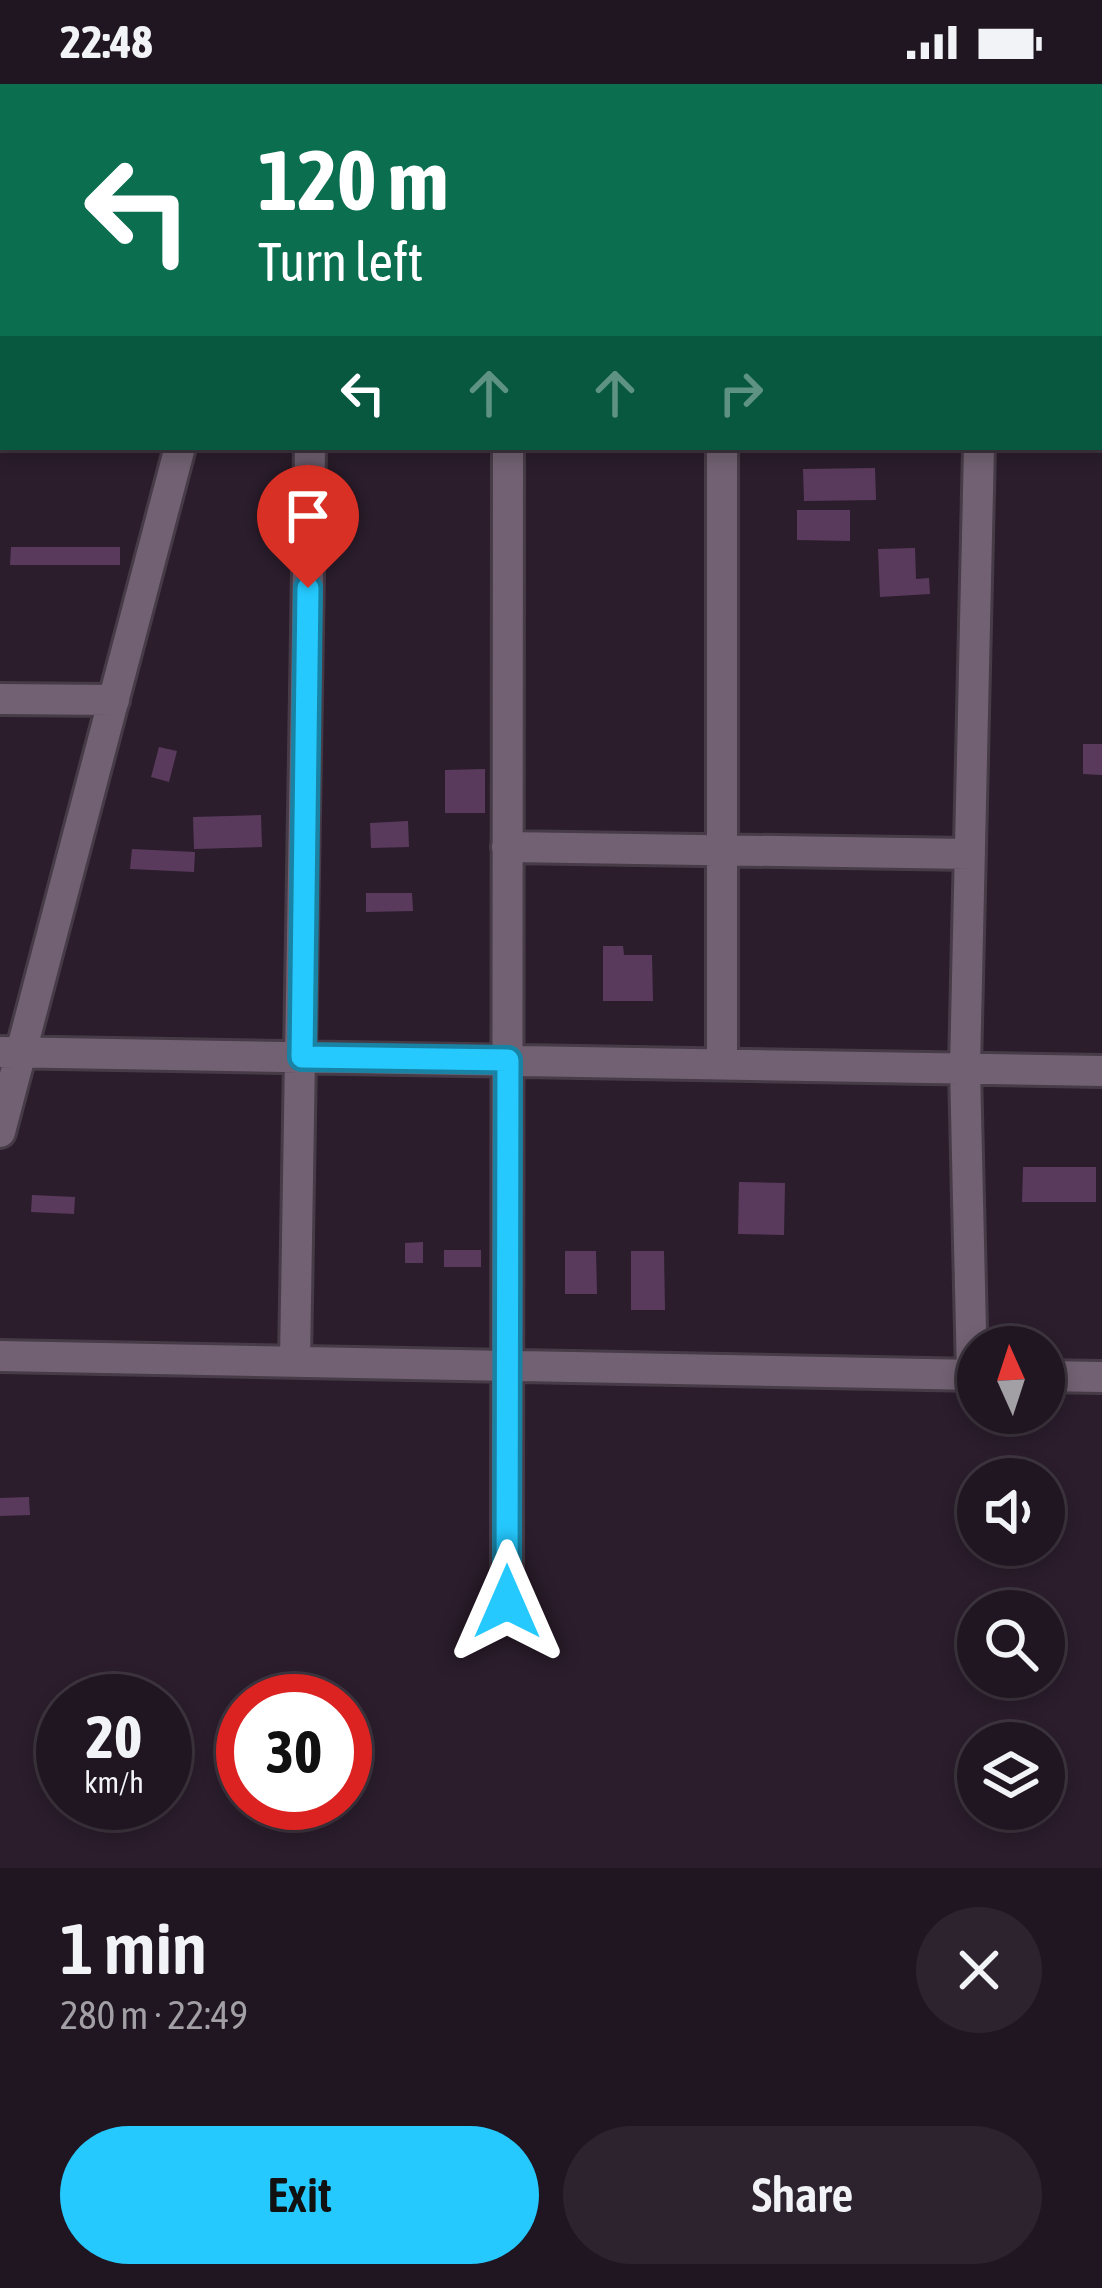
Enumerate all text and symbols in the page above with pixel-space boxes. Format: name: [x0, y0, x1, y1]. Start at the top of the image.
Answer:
text: 22:48: [60, 16, 153, 68]
icon: left: [60, 132, 216, 288]
text: 120 m: [258, 132, 448, 228]
text: Turn left: [258, 231, 423, 292]
icon: left: [330, 360, 396, 426]
icon: ahead: [456, 360, 522, 426]
icon: ahead: [582, 360, 648, 426]
icon: right: [708, 360, 774, 426]
pin: [257, 465, 359, 588]
icon: arrive: [275, 483, 341, 549]
north arrow: [957, 1326, 1065, 1434]
map controls: [957, 1326, 1065, 1830]
button: sound: [957, 1458, 1065, 1566]
position arrow: [444, 1539, 570, 1665]
button: search: [957, 1590, 1065, 1698]
speed limit sign: 30: [216, 1674, 372, 1830]
text: 20: [86, 1702, 142, 1771]
button: layers: [957, 1722, 1065, 1830]
text: km/h: [84, 1765, 144, 1799]
text: 1 min: [60, 1907, 207, 1989]
button: close: [916, 1907, 1042, 2033]
text: 280 m · 22:49: [60, 1993, 248, 2037]
button: Exit: [60, 2126, 539, 2264]
button: Share: [563, 2126, 1042, 2264]

